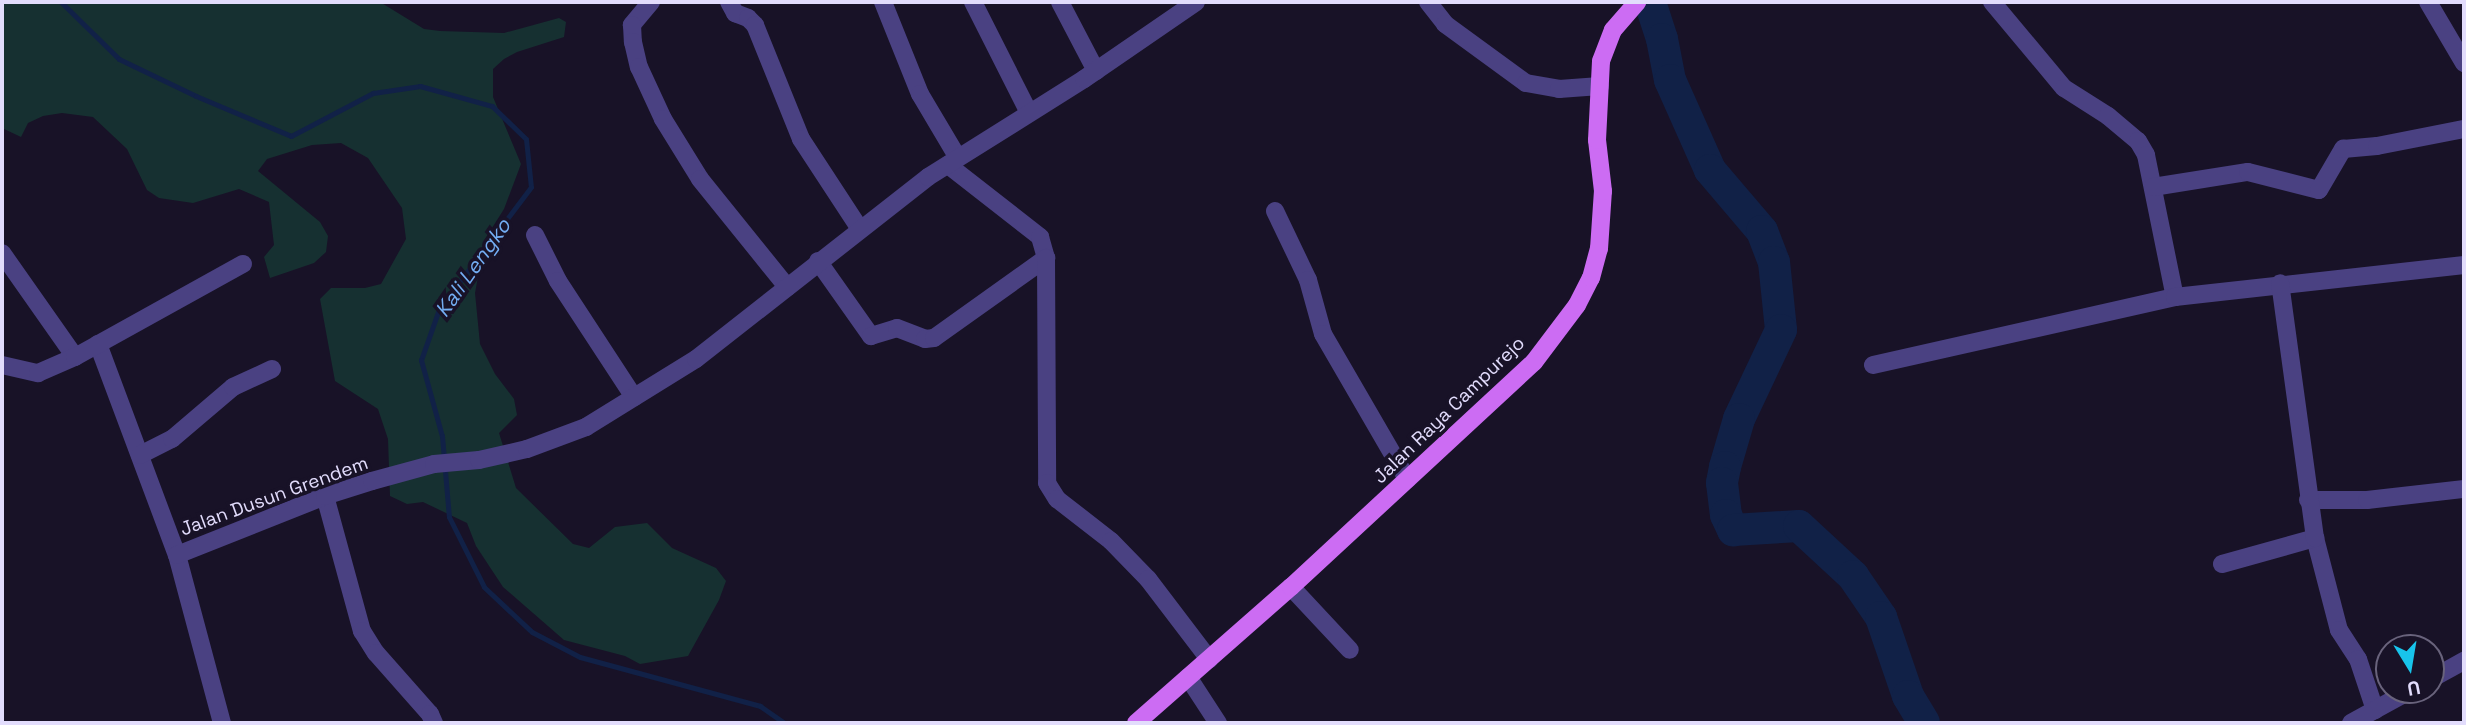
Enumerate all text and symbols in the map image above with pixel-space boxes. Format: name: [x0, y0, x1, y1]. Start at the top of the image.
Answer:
water label: Kali Lengko: [430, 214, 516, 322]
street label: Jalan Raya Campurejo: [1369, 332, 1529, 488]
street label: Jalan Dusun Grendem: [177, 451, 371, 541]
north arrow: [2375, 634, 2445, 704]
text: U: [2405, 675, 2422, 702]

